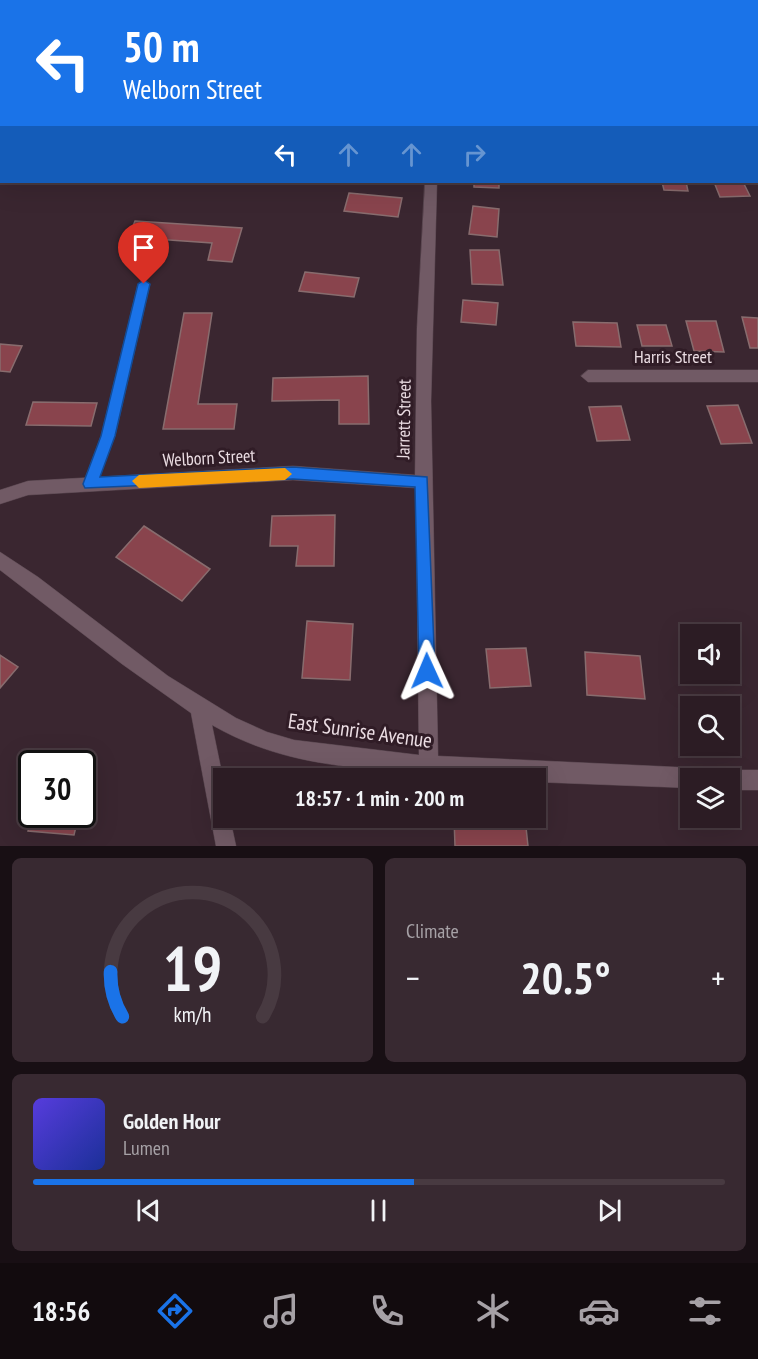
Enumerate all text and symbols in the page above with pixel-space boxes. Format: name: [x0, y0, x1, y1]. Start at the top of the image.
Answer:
text: 50 m: [123, 19, 200, 74]
icon: left: [24, 24, 102, 102]
text: Welborn Street: [123, 72, 262, 106]
icon: left: [269, 138, 302, 171]
icon: ahead: [332, 138, 365, 171]
icon: ahead: [395, 138, 428, 171]
icon: right: [458, 138, 491, 171]
pin: [118, 222, 169, 284]
icon: arrive: [127, 231, 160, 264]
street label: Harris Street: [634, 345, 712, 368]
street label: Jarrett Street: [391, 379, 416, 460]
street label: Welborn Street: [162, 444, 256, 471]
map controls: [680, 624, 740, 828]
button: sound: [680, 624, 740, 684]
position arrow: [395, 639, 459, 703]
button: search: [680, 696, 740, 756]
street label: East Sunrise Avenue: [286, 707, 434, 754]
speed limit sign: 30: [18, 750, 96, 828]
button: layers: [680, 768, 740, 828]
text: 18:57 · 1 min · 200 m: [295, 784, 464, 812]
text: Climate: [406, 918, 459, 944]
text: 19: [163, 927, 222, 1008]
text: 20.5°: [520, 948, 611, 1006]
text: −: [406, 956, 420, 999]
text: +: [711, 956, 725, 999]
text: km/h: [173, 1000, 212, 1028]
text: Golden Hour: [123, 1107, 221, 1135]
text: Lumen: [123, 1135, 170, 1161]
icon: previous: [132, 1194, 165, 1227]
icon: pause: [362, 1194, 395, 1227]
icon: next: [593, 1194, 626, 1227]
icon: directions: [154, 1290, 196, 1332]
icon: music: [260, 1290, 302, 1332]
icon: phone: [366, 1290, 408, 1332]
icon: climate: [472, 1290, 514, 1332]
icon: car: [578, 1290, 620, 1332]
icon: filters: [684, 1290, 726, 1332]
text: 18:56: [32, 1294, 90, 1328]

